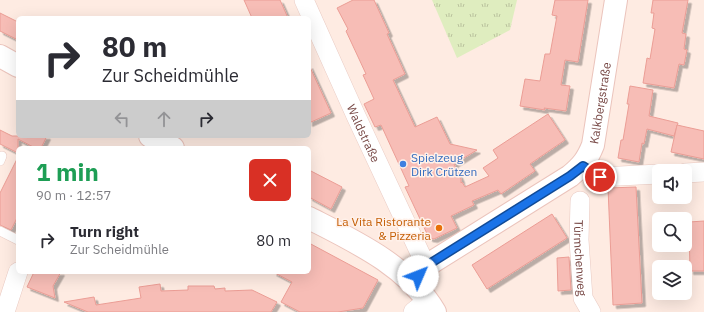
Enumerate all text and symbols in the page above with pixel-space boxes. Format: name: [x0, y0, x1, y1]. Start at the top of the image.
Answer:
text: 80 m: [102, 28, 167, 65]
icon: right: [36, 32, 88, 84]
street label: Kalkbergstraße: [586, 61, 614, 145]
text: Zur Scheidmühle: [102, 64, 239, 87]
street label: Waldstraße: [344, 102, 384, 165]
icon: left: [111, 108, 133, 130]
icon: ahead: [153, 108, 175, 130]
icon: right: [195, 108, 217, 130]
place label: Spielzeug Dirk Crützen: [411, 150, 477, 179]
text: 1 min: [36, 156, 99, 188]
button: close: [249, 159, 291, 201]
marker: Spielzeug Dirk Crützen: [398, 159, 408, 169]
pin: [583, 160, 617, 194]
map controls: [652, 164, 692, 300]
button: sound: [652, 164, 692, 204]
icon: arrive: [589, 166, 611, 188]
text: 90 m · 12:57: [36, 187, 111, 204]
button: search: [652, 212, 692, 252]
place label: La Vita Ristorante & Pizzeria: [336, 214, 432, 243]
street label: Türmchenweg: [571, 220, 590, 297]
text: Turn right: [70, 222, 139, 241]
marker: La Vita Ristorante & Pizzeria: [434, 223, 444, 233]
icon: right: [36, 229, 58, 251]
text: 80 m: [256, 231, 291, 250]
text: Zur Scheidmühle: [70, 241, 169, 258]
position arrow: [397, 255, 439, 297]
button: layers: [652, 260, 692, 300]

